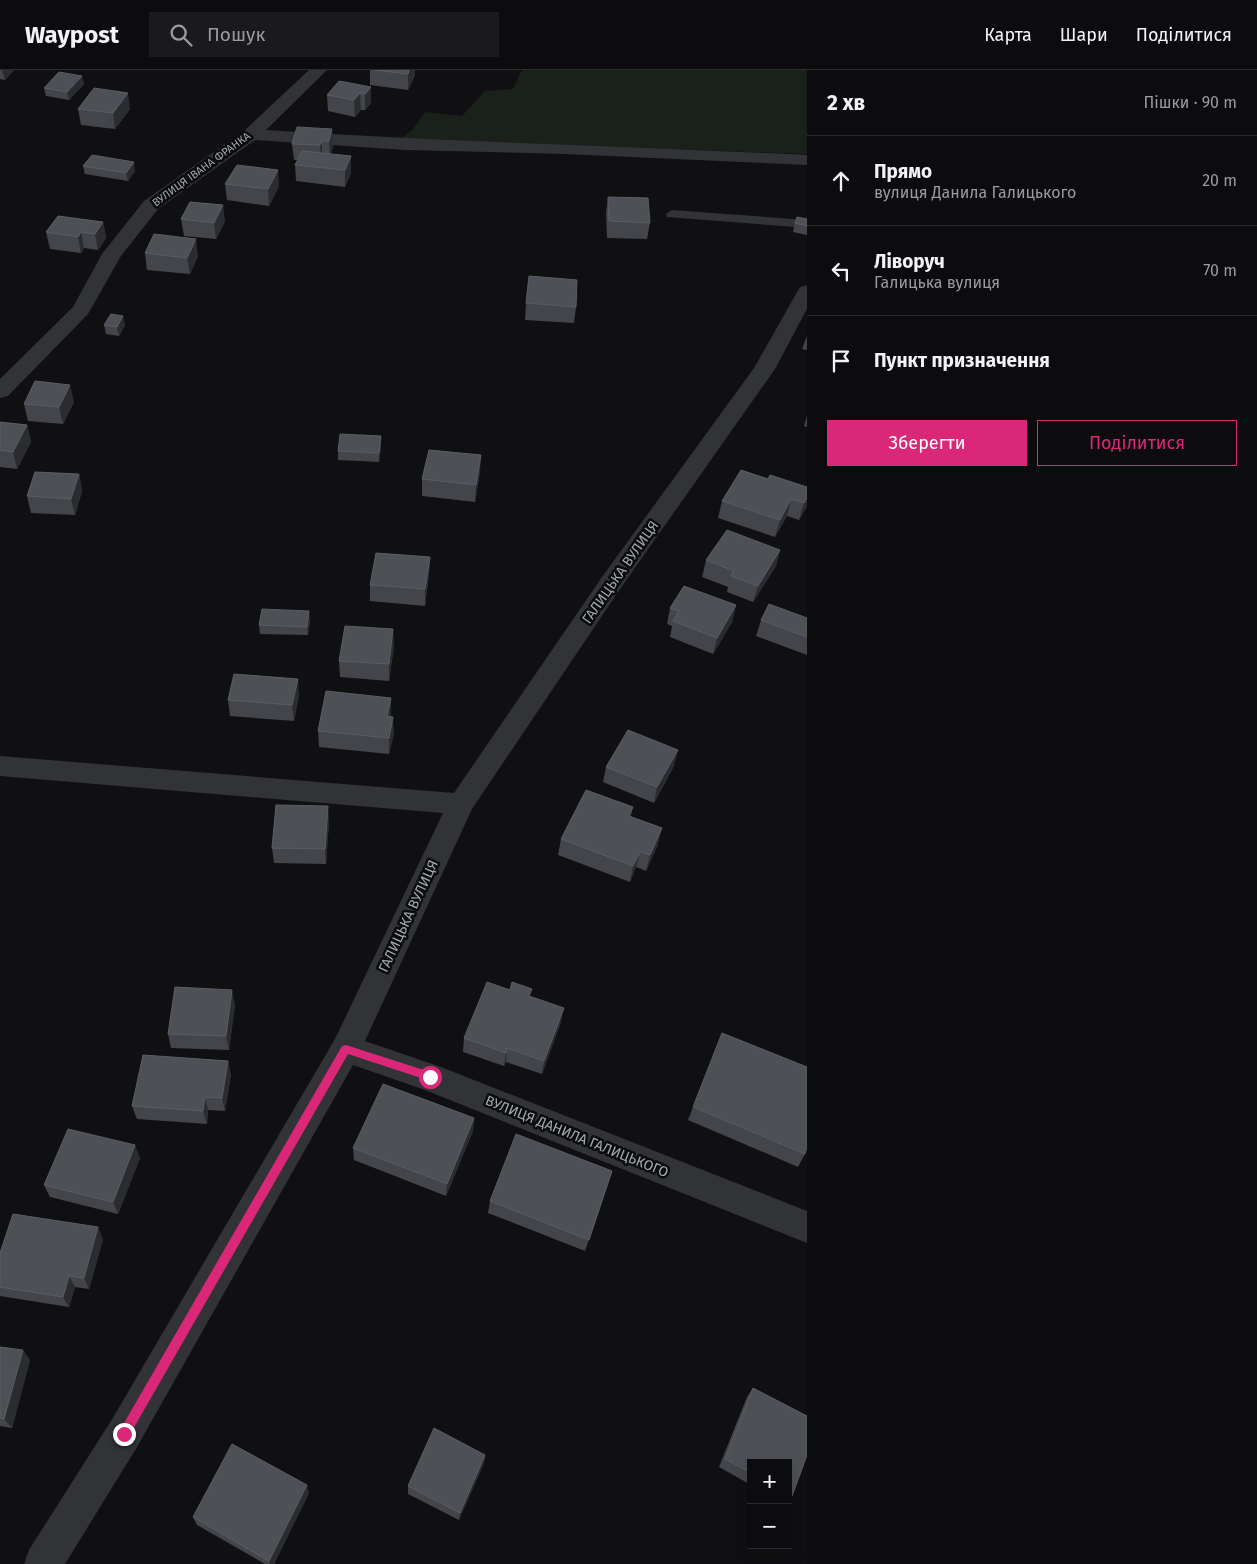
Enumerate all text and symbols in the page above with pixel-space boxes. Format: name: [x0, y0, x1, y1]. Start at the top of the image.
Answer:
search box: [149, 12, 499, 57]
text: Waypost: [25, 21, 119, 49]
icon: search: [167, 21, 195, 49]
text: Пошук: [207, 23, 265, 46]
text: Карта: [984, 24, 1032, 46]
text: Шари: [1060, 24, 1108, 46]
text: Поділитися: [1136, 24, 1232, 46]
text: 2 хв: [827, 90, 865, 116]
text: Пішки · 90 m: [1143, 93, 1237, 112]
street label: ВУЛИЦЯ ІВАНА ФРАНКА: [150, 129, 253, 209]
text: Прямо: [874, 160, 932, 183]
icon: ahead: [827, 167, 855, 195]
text: 20 m: [1202, 171, 1237, 190]
text: вулиця Данила Галицького: [874, 183, 1076, 202]
text: Ліворуч: [874, 250, 945, 273]
icon: left: [827, 257, 855, 285]
text: 70 m: [1203, 261, 1237, 280]
text: Галицька вулиця: [874, 273, 1000, 292]
icon: arrive: [827, 347, 855, 375]
text: Пункт призначення: [874, 349, 1050, 372]
button: Зберегти: [827, 420, 1027, 466]
button: Поділитися: [1037, 420, 1237, 466]
street label: ГАЛИЦЬКА ВУЛИЦЯ: [579, 518, 662, 627]
street label: ГАЛИЦЬКА ВУЛИЦЯ: [375, 857, 442, 975]
route start: [419, 1066, 442, 1089]
street label: ВУЛИЦЯ ДАНИЛА ГАЛИЦЬКОГО: [483, 1092, 671, 1181]
route end: [113, 1423, 136, 1446]
map controls: [747, 1459, 792, 1549]
button: +: [747, 1459, 792, 1504]
button: −: [747, 1504, 792, 1549]

